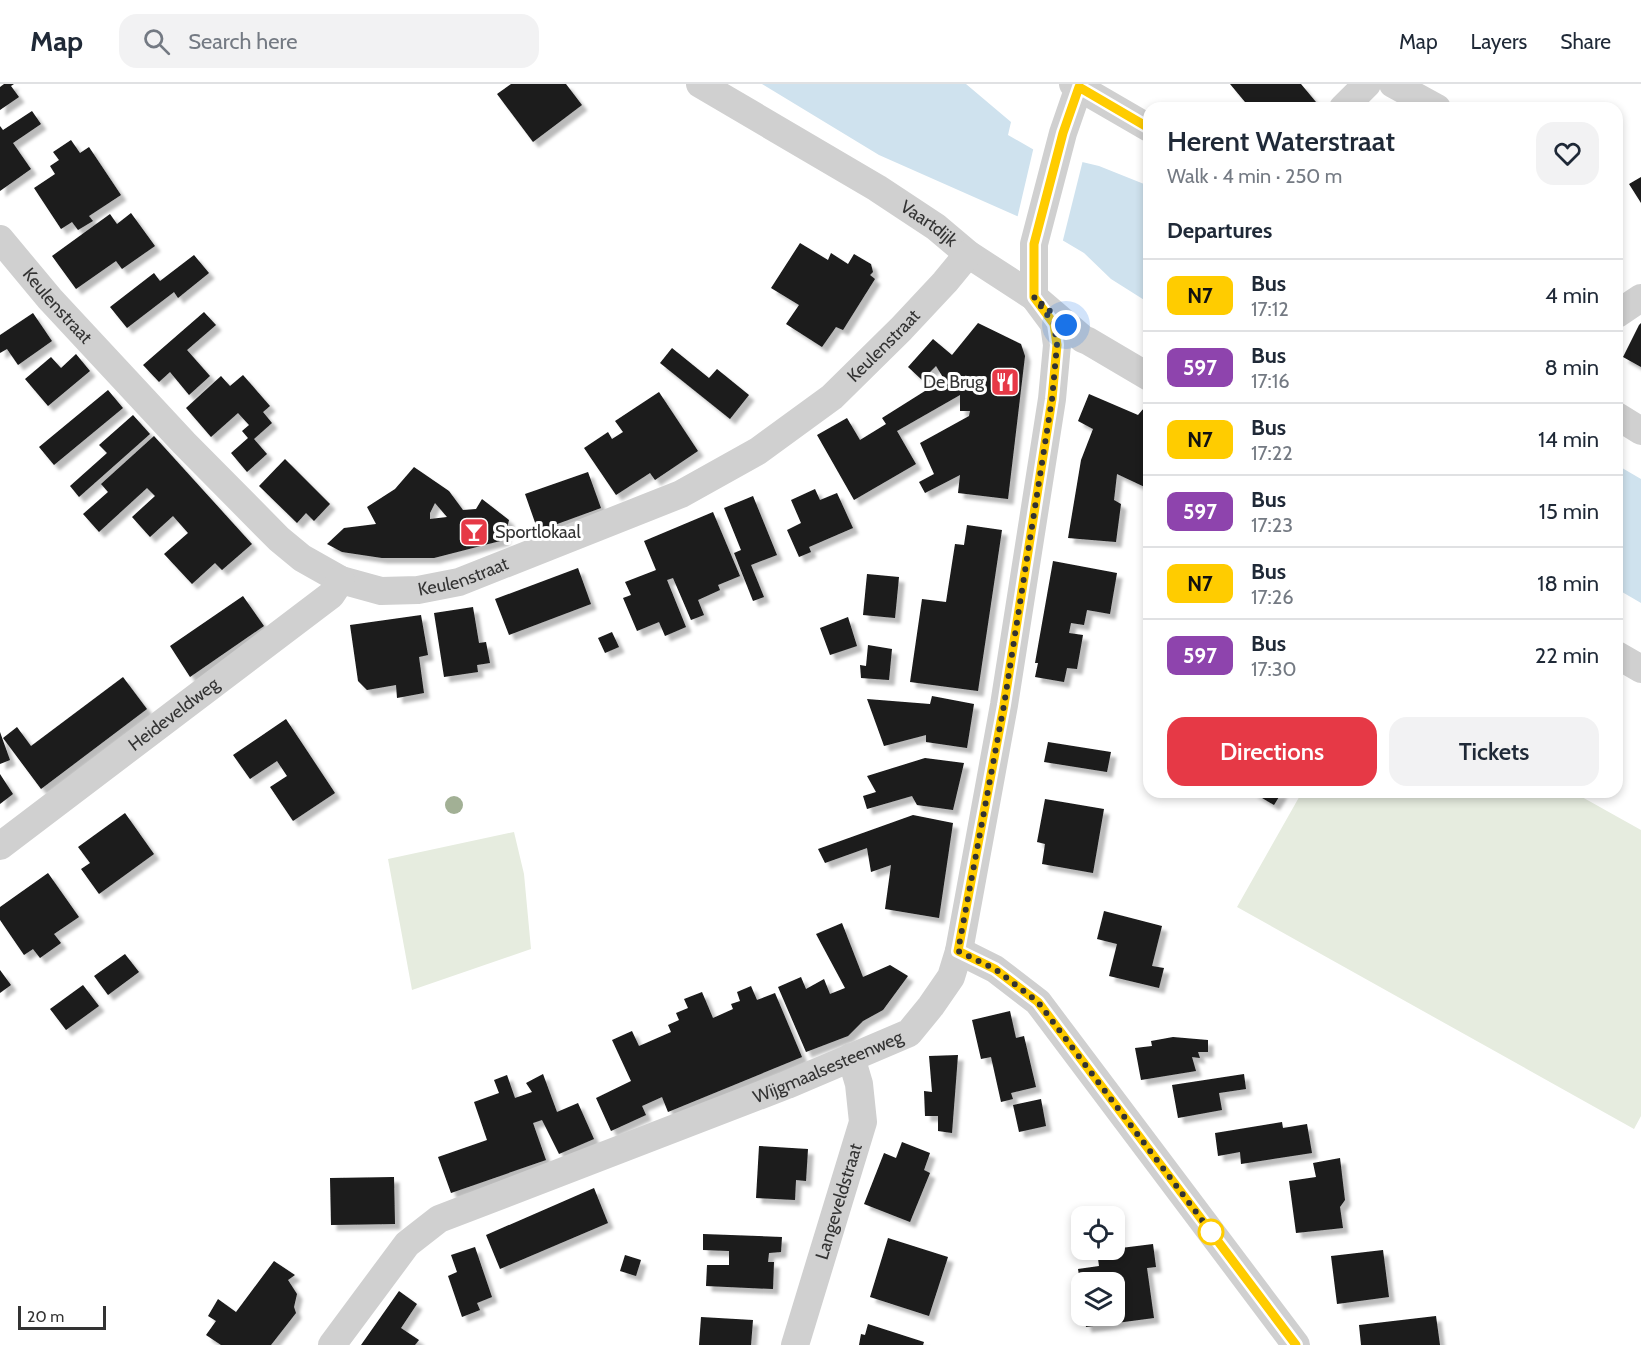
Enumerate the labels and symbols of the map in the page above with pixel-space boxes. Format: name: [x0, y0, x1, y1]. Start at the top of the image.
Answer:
street label: Vaartdijk: [896, 195, 963, 252]
street label: Keulenstraat: [18, 263, 97, 348]
street label: Keulenstraat: [843, 305, 925, 387]
your location: [1051, 310, 1081, 340]
restaurant icon: De Brug: [989, 366, 1021, 398]
place label: De Brug: [923, 371, 985, 393]
bar icon: Sportlokaal: [458, 516, 490, 548]
place label: Sportlokaal: [495, 521, 581, 543]
street label: Keulenstraat: [416, 553, 512, 601]
street label: Heideveldweg: [124, 672, 224, 756]
street label: Wijgmaalsesteenweg: [750, 1025, 907, 1108]
street label: Langeveldstraat: [811, 1141, 867, 1262]
unlabelled marker: [1198, 1219, 1224, 1245]
scale bar: [18, 1303, 106, 1330]

